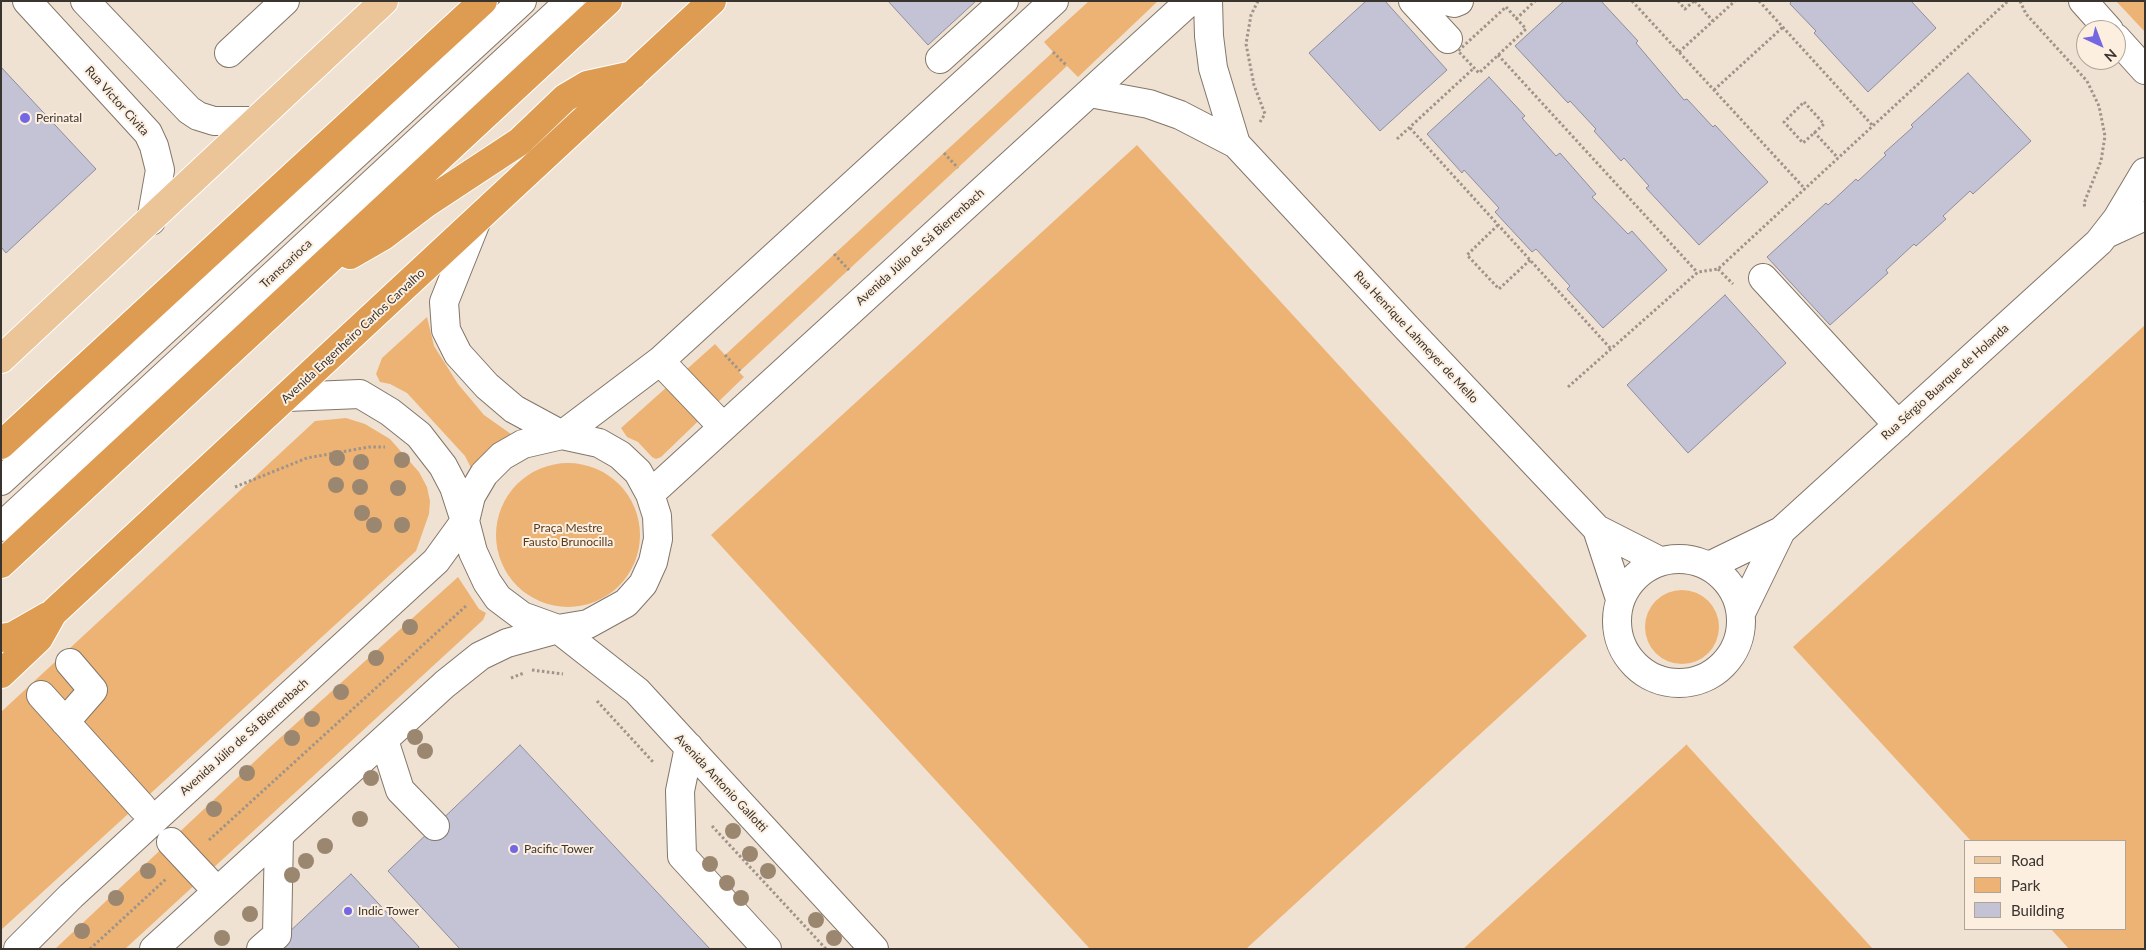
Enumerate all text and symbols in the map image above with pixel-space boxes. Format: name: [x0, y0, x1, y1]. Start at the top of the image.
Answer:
north arrow: [2076, 20, 2126, 70]
text: N: [2101, 46, 2121, 65]
street label: Rua Victor Civita: [82, 63, 152, 139]
marker: Perinatal: [18, 111, 32, 125]
place label: Perinatal: [36, 111, 82, 125]
street label: Avenida Júlio de Sá Bierrenbach: [853, 186, 987, 308]
street label: Transcarioca: [257, 236, 315, 292]
street label: Avenida Engenheiro Carlos Carvalho: [278, 266, 428, 406]
street label: Rua Henrique Lahmeyer de Mello: [1351, 268, 1481, 406]
street label: Rua Sérgio Buarque de Holanda: [1878, 321, 2012, 443]
park label: Praça Mestre Fausto Brunocilla: [523, 521, 613, 549]
street label: Avenida Júlio de Sá Bierrenbach: [177, 676, 311, 798]
street label: Avenida Antonio Gallotti: [672, 731, 770, 835]
legend: [1964, 840, 2126, 930]
place label: Pacific Tower: [524, 842, 594, 856]
marker: Pacific Tower: [508, 843, 520, 855]
text: Road: [2011, 851, 2044, 869]
text: Park: [2011, 876, 2040, 894]
text: Building: [2011, 901, 2064, 919]
place label: Indic Tower: [358, 904, 419, 918]
marker: Indic Tower: [342, 905, 354, 917]

